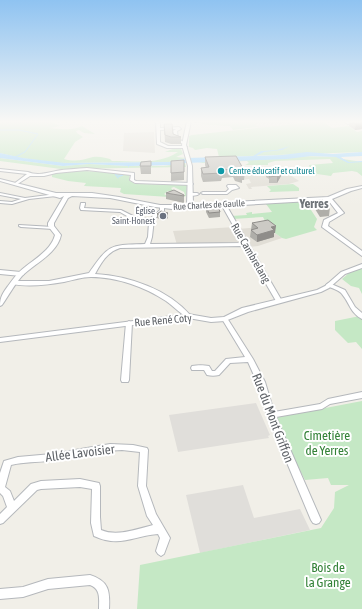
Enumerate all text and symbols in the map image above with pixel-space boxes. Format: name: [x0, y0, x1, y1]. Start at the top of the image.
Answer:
marker: Centre éducatif et culturel: [216, 166, 226, 176]
place label: Centre éducatif et culturel: [229, 166, 315, 176]
district label: Yerres: [298, 196, 329, 211]
street label: Rue Charles de Gaulle: [173, 198, 245, 212]
place label: Église Saint-Honest: [112, 206, 155, 226]
marker: Église Saint-Honest: [158, 211, 168, 221]
street label: Rue Cambrelang: [229, 221, 273, 285]
street label: Rue René Coty: [134, 311, 193, 328]
street label: Rue du Mont Griffon: [249, 371, 297, 465]
park label: Cimetière de Yerres: [304, 428, 350, 458]
street label: Allée Lavoisier: [45, 441, 115, 465]
park label: Bois de la Grange: [305, 560, 351, 590]

